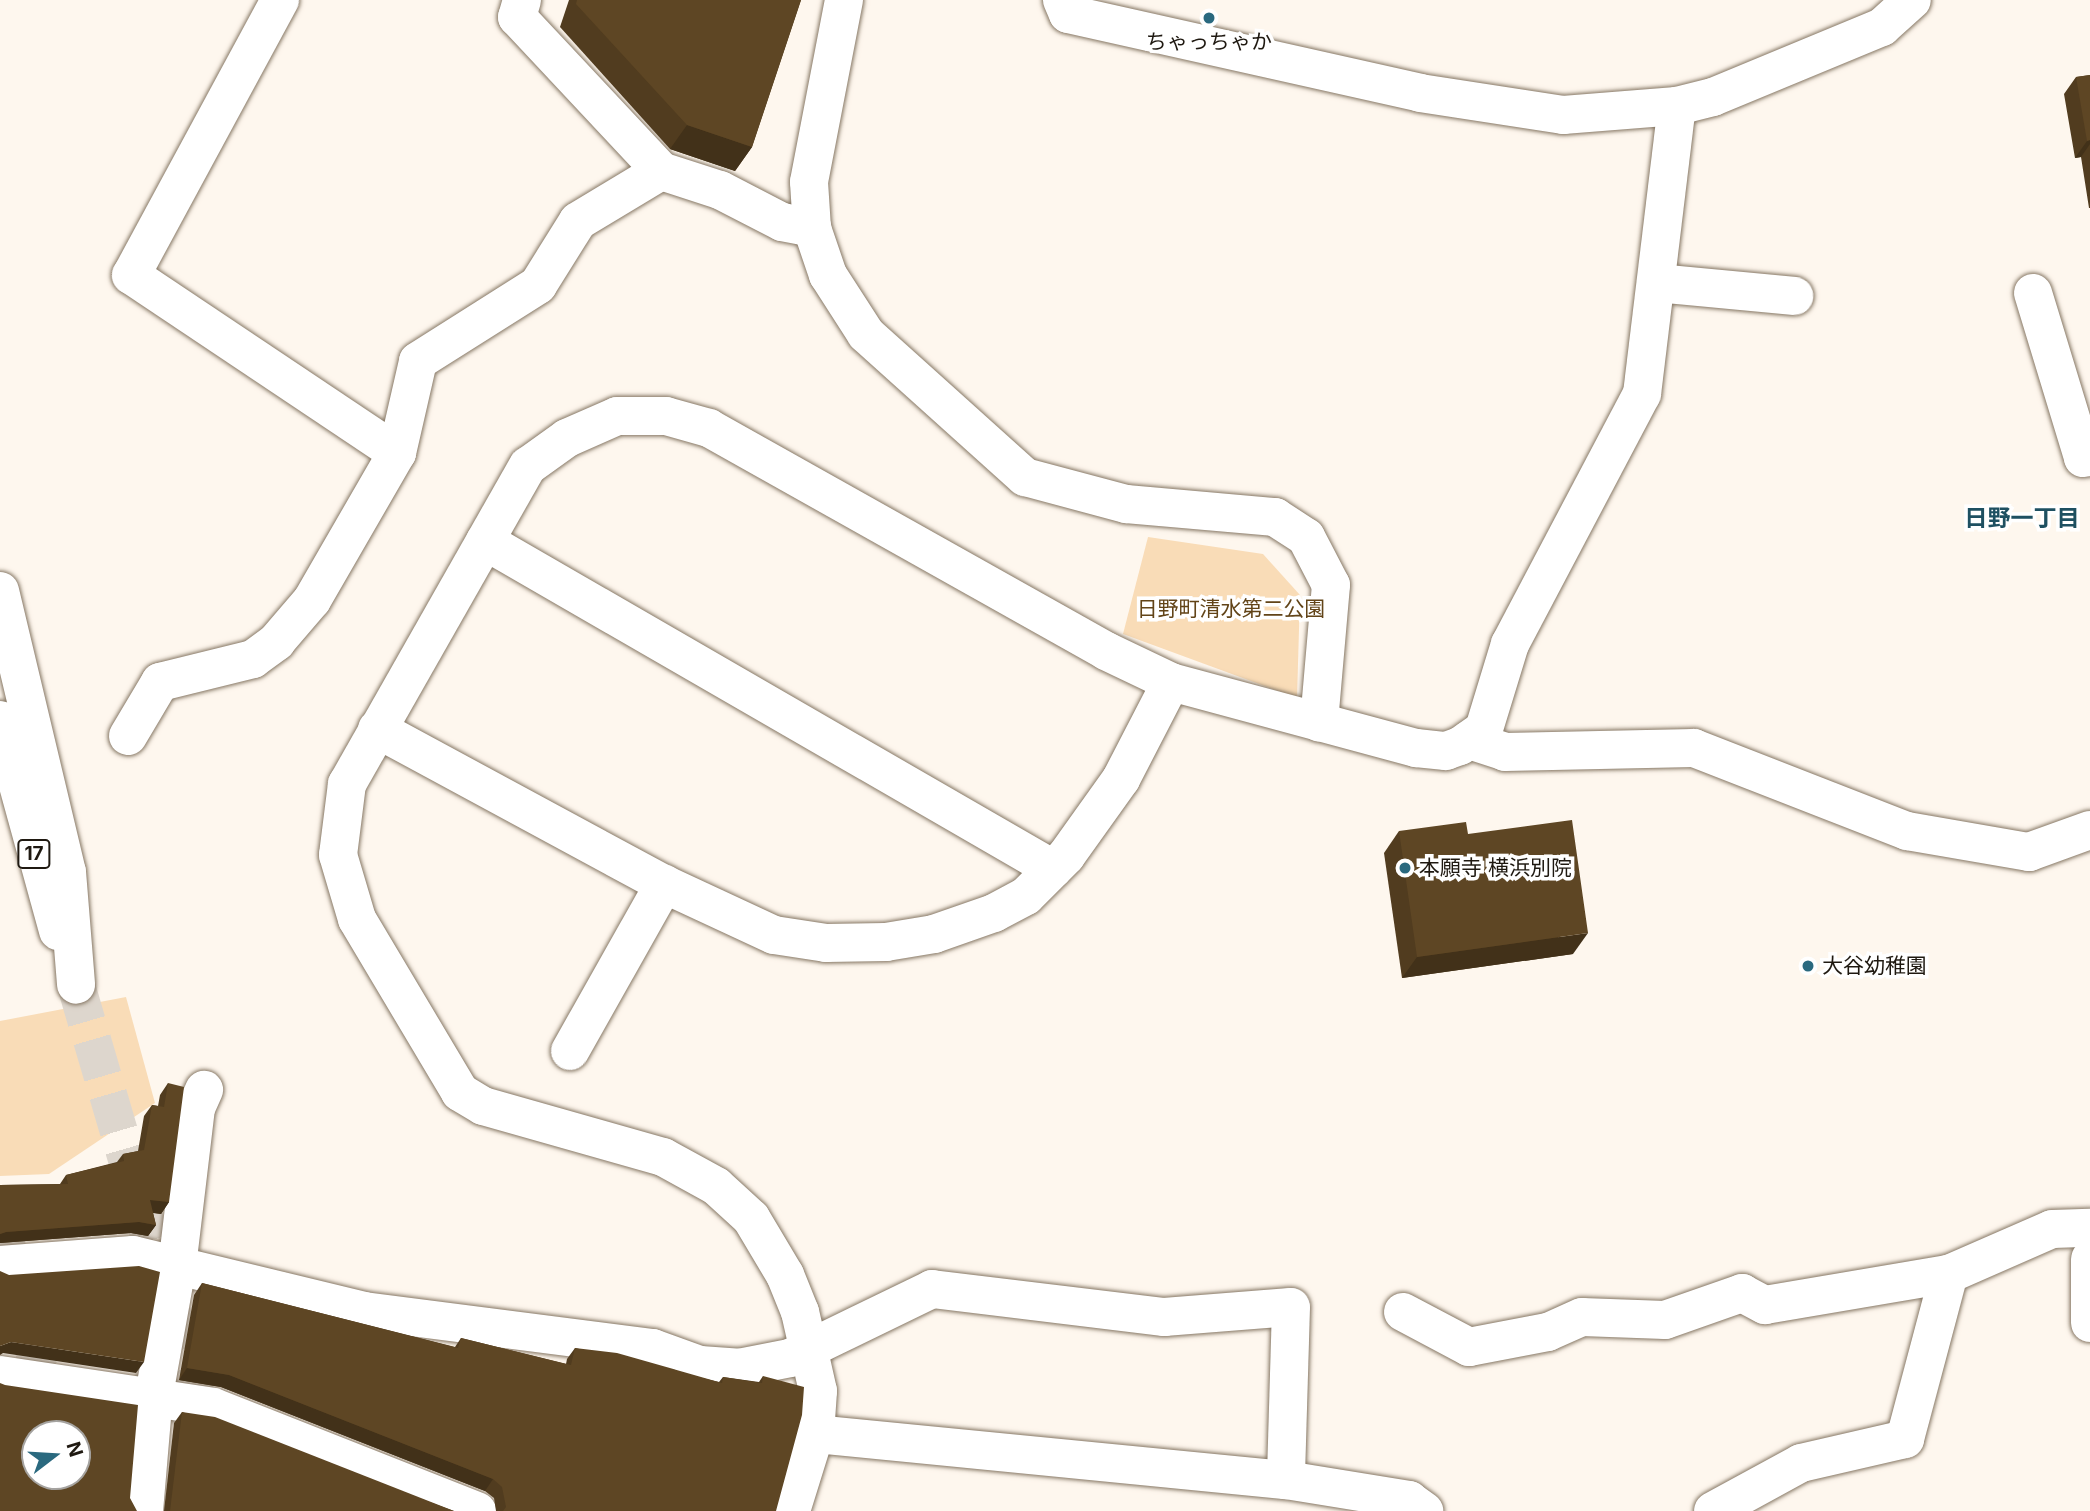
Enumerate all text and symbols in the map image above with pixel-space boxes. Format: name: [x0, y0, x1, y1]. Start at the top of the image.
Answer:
marker: ちゃっちゃか: [1201, 10, 1217, 26]
place label: ちゃっちゃか: [1146, 29, 1272, 55]
district label: 日野一丁目: [1965, 504, 2079, 532]
park label: 日野町清水第二公園: [1137, 596, 1325, 622]
road number: 17: [16, 838, 52, 870]
place label: 本願寺 横浜別院: [1419, 855, 1572, 881]
marker: 本願寺 横浜別院: [1397, 860, 1413, 876]
place label: 大谷幼稚園: [1822, 953, 1927, 979]
marker: 大谷幼稚園: [1800, 958, 1816, 974]
north arrow: [21, 1420, 91, 1490]
text: N: [62, 1439, 88, 1460]

